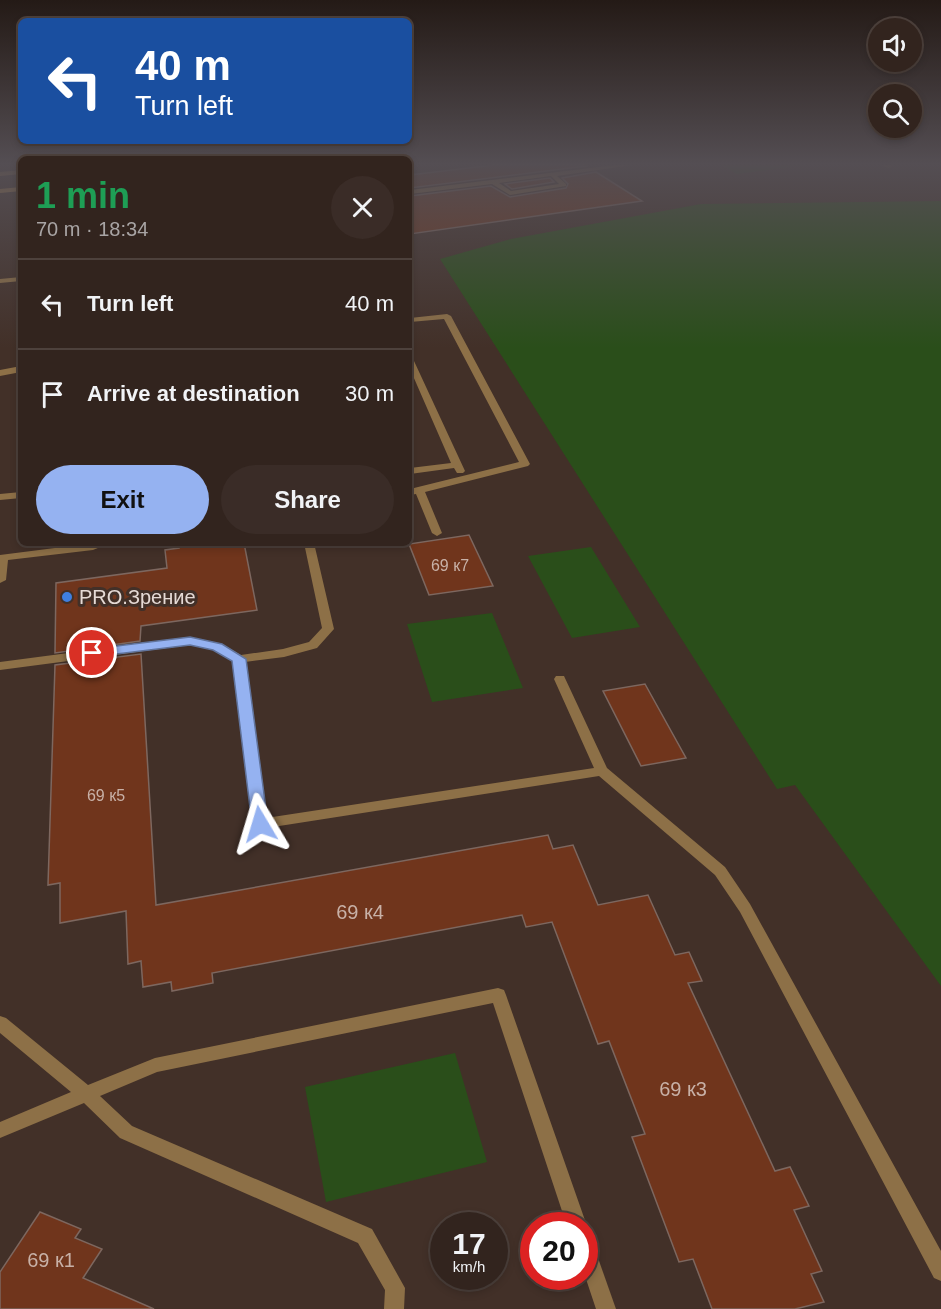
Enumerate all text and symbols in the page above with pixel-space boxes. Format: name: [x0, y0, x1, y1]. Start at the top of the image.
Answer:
map controls: [868, 18, 922, 138]
button: sound: [868, 18, 922, 72]
icon: left: [36, 42, 114, 120]
text: 40 m: [135, 42, 231, 89]
button: search: [868, 84, 922, 138]
text: Turn left: [135, 91, 233, 121]
text: 1 min: [36, 175, 130, 216]
button: close: [331, 176, 394, 239]
text: 70 m · 18:34: [36, 218, 148, 240]
icon: left: [36, 288, 69, 321]
text: Turn left: [87, 291, 173, 316]
text: 40 m: [345, 291, 394, 316]
icon: arrive: [36, 378, 69, 411]
text: Arrive at destination: [87, 381, 300, 406]
text: 30 m: [345, 381, 394, 406]
button: Exit: [36, 465, 209, 534]
button: Share: [221, 465, 394, 534]
house number: 69 к7: [431, 557, 469, 574]
place label: PRO.Зрение: [79, 586, 196, 608]
marker: PRO.Зрение: [60, 590, 74, 604]
pin: [66, 627, 117, 678]
icon: arrive: [75, 636, 108, 669]
house number: 69 к5: [87, 787, 125, 804]
position arrow: [228, 792, 292, 856]
house number: 69 к4: [336, 901, 384, 923]
house number: 69 к3: [659, 1078, 707, 1100]
speed limit sign: 20: [520, 1212, 598, 1290]
text: 17: [452, 1227, 486, 1260]
house number: 69 к1: [27, 1249, 75, 1271]
text: km/h: [453, 1258, 485, 1275]

